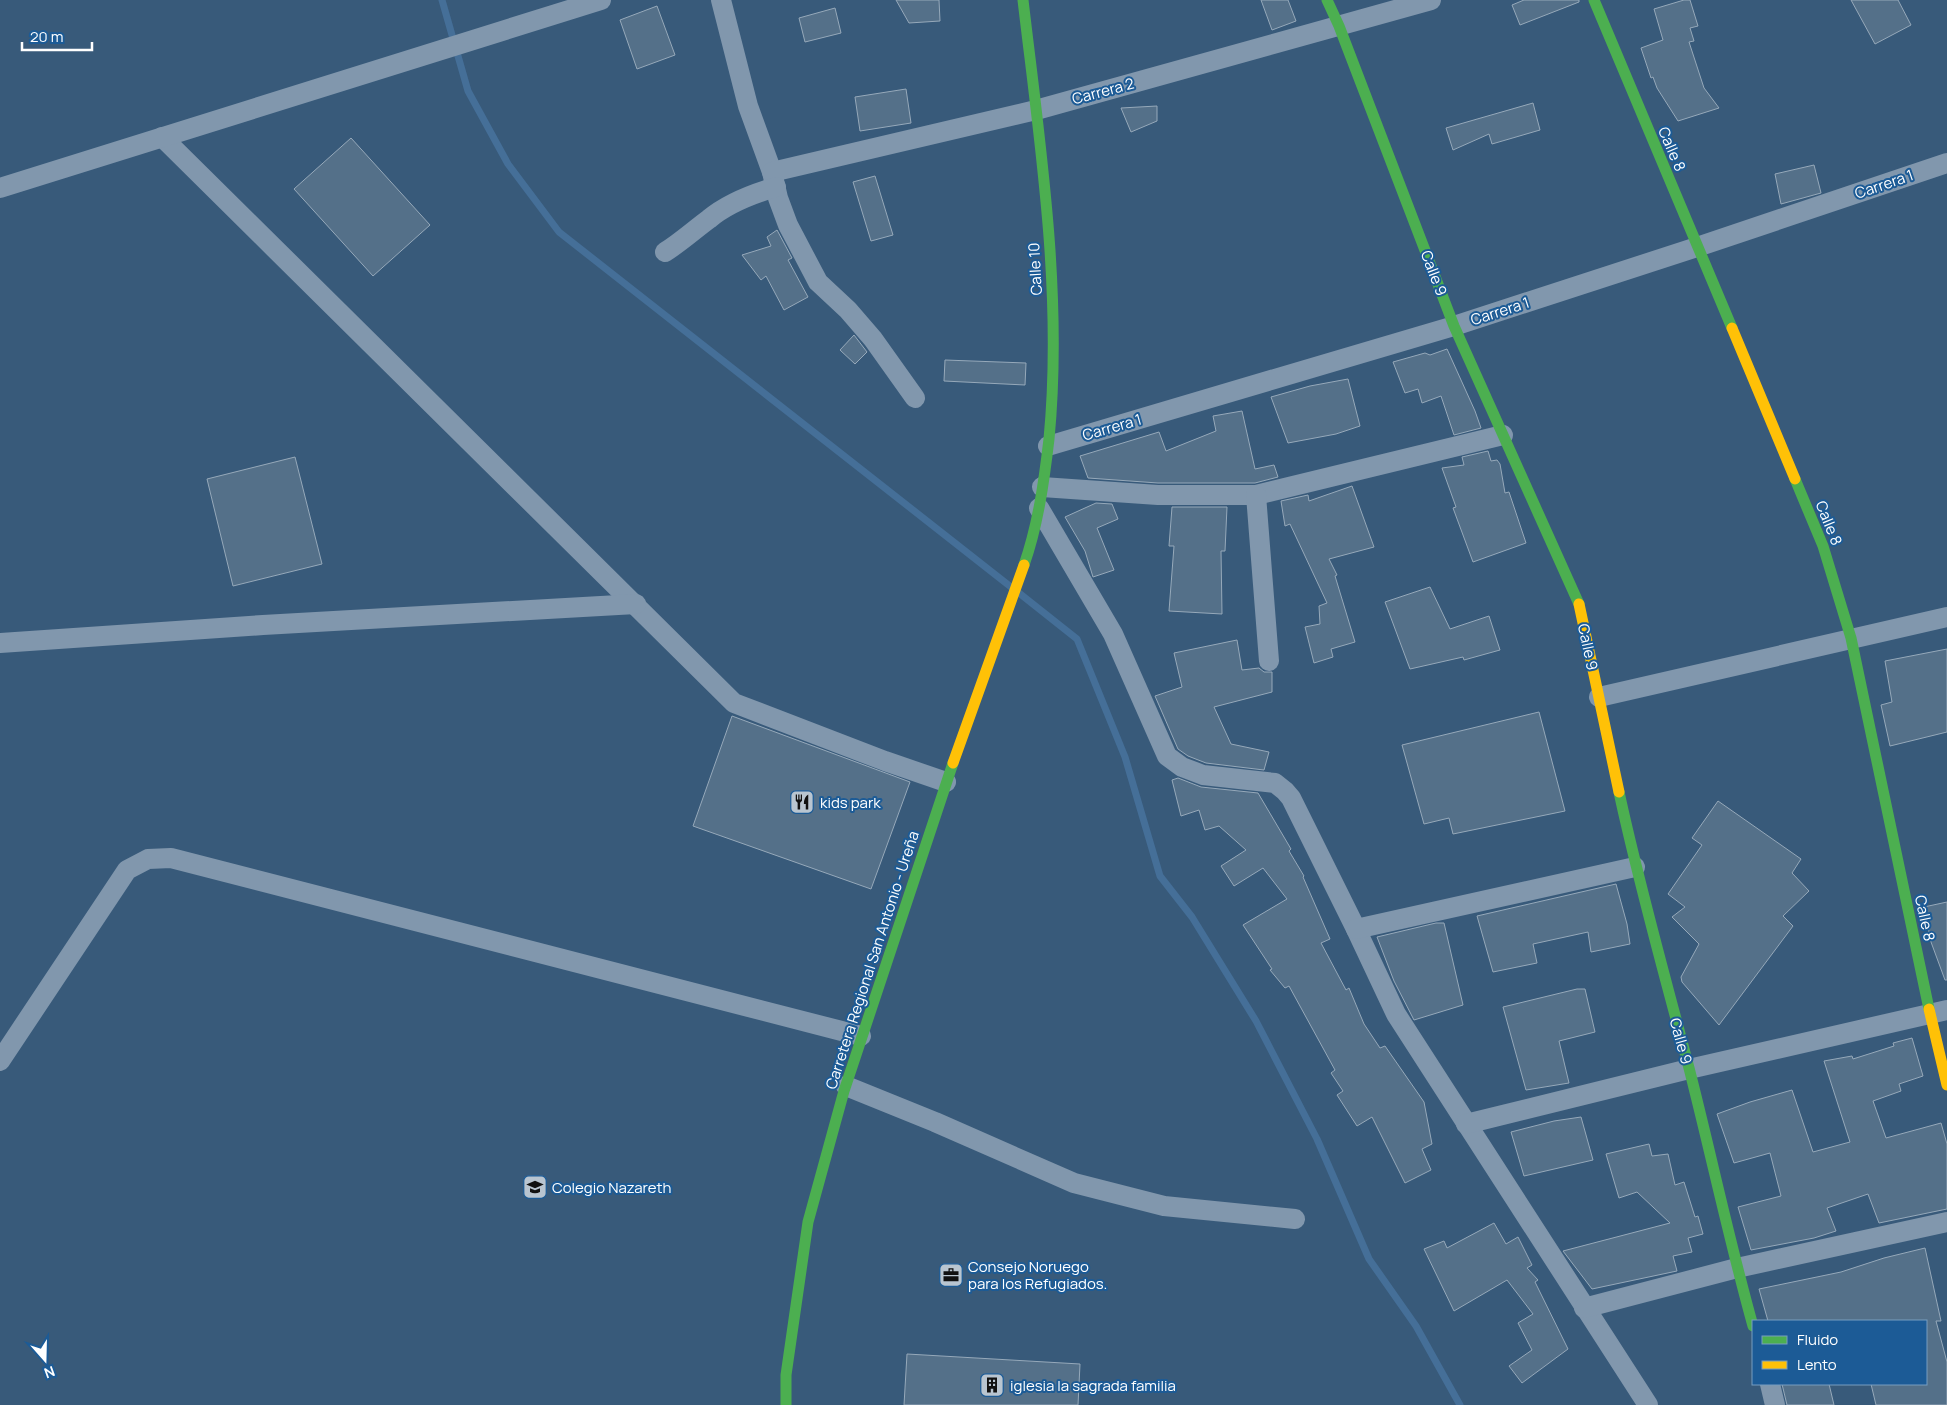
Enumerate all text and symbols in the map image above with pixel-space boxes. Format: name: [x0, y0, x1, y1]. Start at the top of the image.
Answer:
scale bar: [22, 20, 92, 52]
text: 20 m: [30, 26, 63, 47]
street label: Carrera 2: [1070, 73, 1136, 109]
street label: Calle 8: [1653, 123, 1691, 175]
street label: Carrera 1: [1852, 164, 1916, 204]
street label: Calle 10: [1023, 242, 1047, 296]
street label: Calle 9: [1416, 247, 1452, 299]
street label: Carrera 1: [1468, 292, 1532, 330]
street label: Carrera 1: [1080, 409, 1144, 445]
street label: Calle 8: [1811, 497, 1847, 549]
street label: Calle 9: [1573, 622, 1603, 672]
restaurant icon: kids park: [789, 789, 815, 815]
place label: kids park: [820, 792, 881, 813]
street label: Carretera Regional San Antonio - Ureña: [820, 828, 924, 1092]
street label: Calle 8: [1910, 893, 1940, 943]
street label: Calle 9: [1665, 1016, 1697, 1066]
school or university icon: Colegio Nazareth: [522, 1174, 548, 1200]
place label: Colegio Nazareth: [552, 1177, 672, 1198]
place label: Consejo Noruego para los Refugiados.: [968, 1256, 1107, 1294]
office icon: Consejo Noruego para los Refugiados.: [938, 1262, 964, 1288]
legend: [1752, 1320, 1927, 1385]
text: Fluido: [1797, 1329, 1838, 1350]
north arrow: [20, 1335, 70, 1385]
text: Lento: [1797, 1354, 1837, 1375]
text: N: [42, 1362, 58, 1383]
building icon: iglesia la sagrada familia: [979, 1372, 1005, 1398]
place label: iglesia la sagrada familia: [1010, 1375, 1176, 1396]

